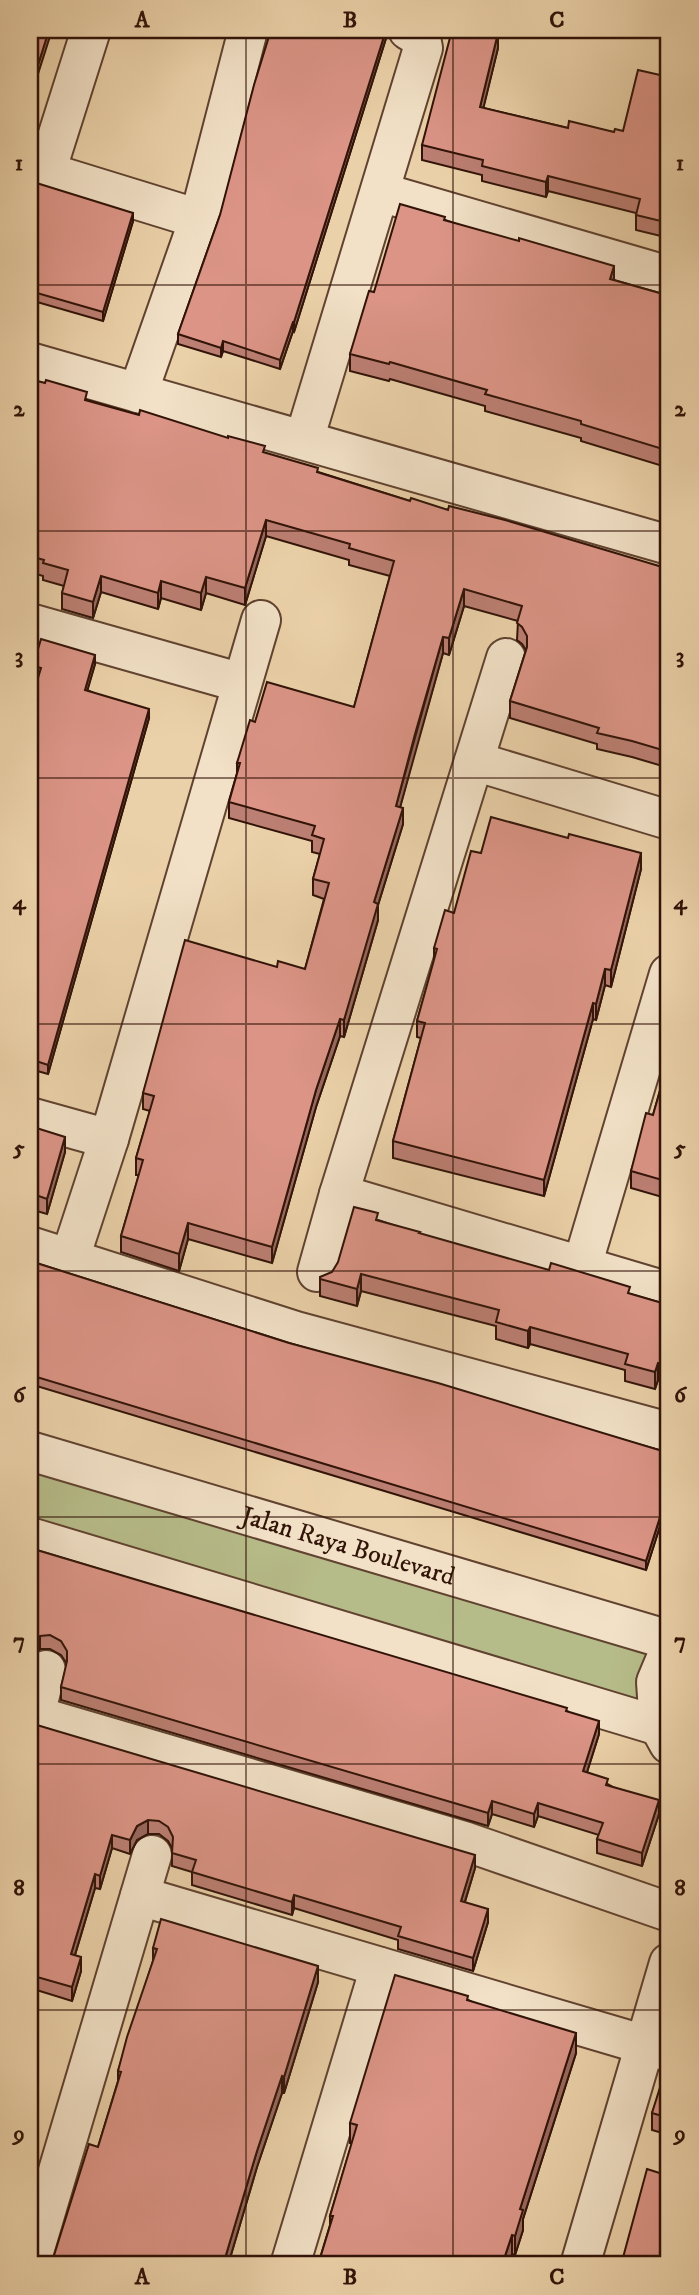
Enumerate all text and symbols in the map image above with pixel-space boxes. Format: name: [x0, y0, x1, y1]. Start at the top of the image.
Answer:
text: A: [134, 6, 151, 35]
text: B: [343, 6, 357, 35]
text: C: [549, 6, 565, 35]
text: 1: [15, 149, 23, 178]
text: 1: [676, 149, 684, 178]
text: 2: [13, 395, 25, 424]
text: 2: [674, 395, 686, 424]
text: 3: [15, 642, 23, 671]
text: 3: [676, 642, 684, 671]
text: 4: [12, 888, 27, 917]
text: 4: [673, 888, 688, 917]
text: 5: [12, 1134, 25, 1163]
text: 5: [673, 1134, 686, 1163]
text: 6: [13, 1381, 27, 1410]
text: 6: [674, 1381, 688, 1410]
street label: Jalan Raya Boulevard: [235, 1499, 459, 1594]
text: 7: [13, 1627, 25, 1656]
text: 7: [674, 1627, 686, 1656]
text: 8: [13, 1874, 25, 1903]
text: 8: [674, 1874, 686, 1903]
text: 9: [11, 2120, 25, 2149]
text: 9: [672, 2120, 686, 2149]
text: A: [134, 2263, 151, 2292]
text: B: [343, 2263, 357, 2292]
text: C: [549, 2263, 565, 2292]

